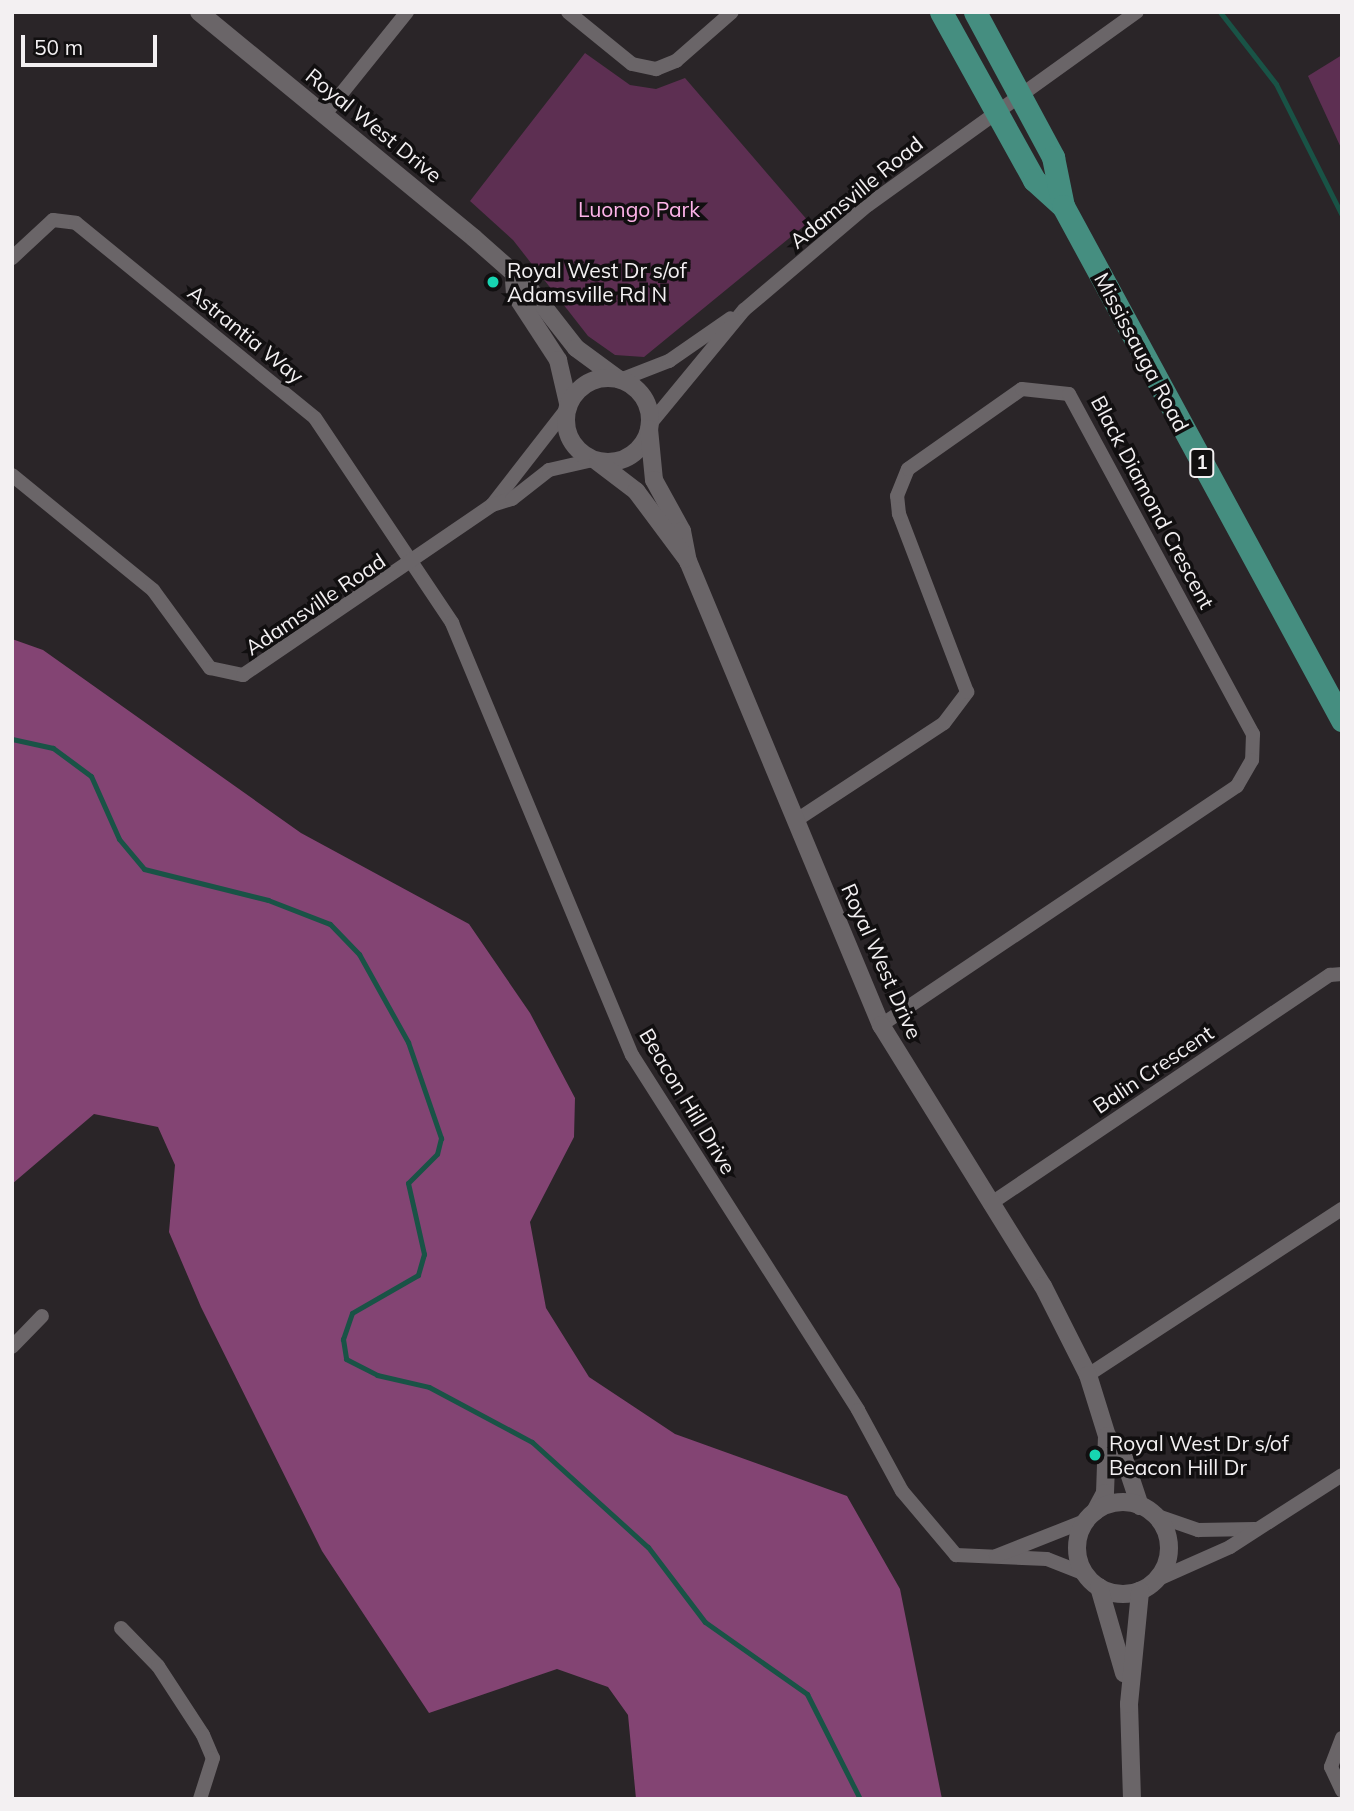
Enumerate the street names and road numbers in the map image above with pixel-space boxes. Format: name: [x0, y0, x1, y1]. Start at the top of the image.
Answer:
street label: Royal West Drive: [301, 62, 447, 188]
street label: Adamsville Road: [784, 131, 928, 253]
street label: Mississauga Road: [1089, 268, 1195, 436]
street label: Astrantia Way: [183, 280, 309, 388]
street label: Black Diamond Crescent: [1086, 391, 1220, 613]
road number: 1: [1188, 447, 1216, 478]
street label: Adamsville Road: [240, 548, 390, 660]
street label: Royal West Drive: [836, 879, 928, 1043]
street label: Balin Crescent: [1088, 1020, 1218, 1118]
street label: Beacon Hill Drive: [635, 1024, 741, 1178]

